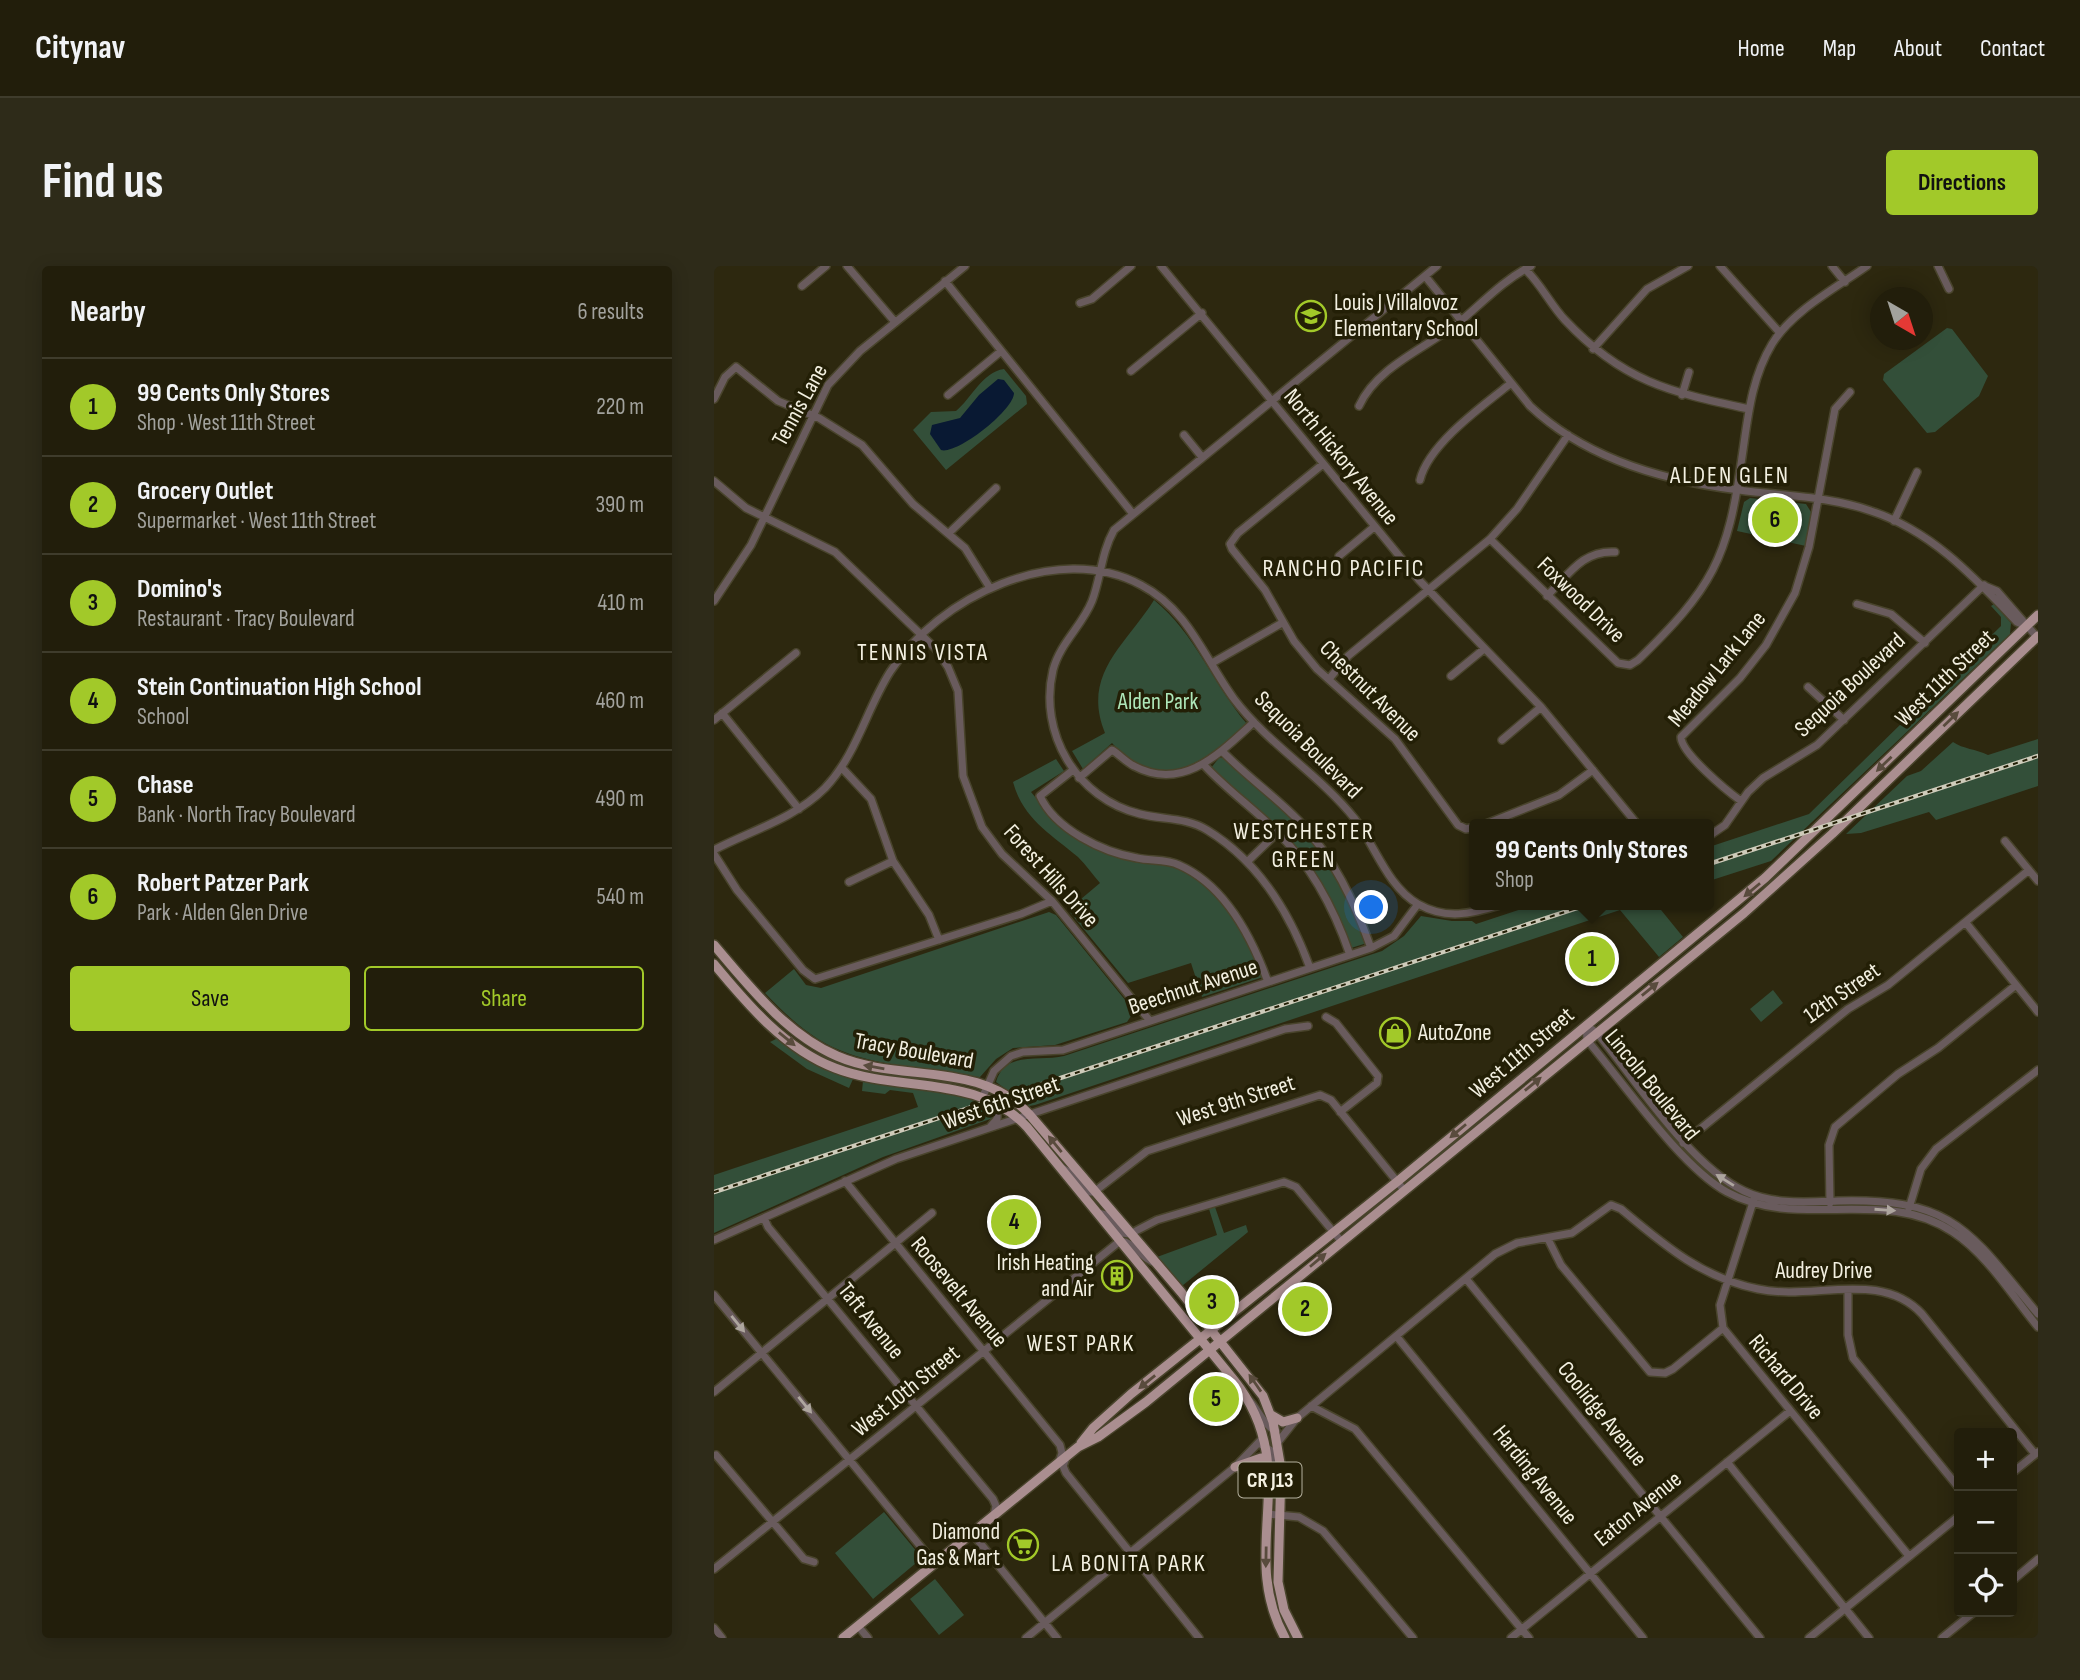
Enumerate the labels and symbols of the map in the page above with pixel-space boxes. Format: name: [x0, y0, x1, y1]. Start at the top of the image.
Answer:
north arrow: [1870, 287, 1933, 350]
place label: Louis J Villalovoz Elementary School: [1334, 289, 1478, 343]
school or university icon: Louis J Villalovoz Elementary School: [1294, 299, 1328, 333]
street label: Tennis Lane: [766, 359, 834, 451]
street label: North Hickory Avenue: [1277, 383, 1405, 531]
district label: ALDEN GLEN: [1669, 461, 1790, 490]
pin: 6: [1752, 494, 1798, 546]
street label: Foxwood Drive: [1531, 551, 1631, 649]
district label: RANCHO PACIFIC: [1263, 554, 1425, 583]
street label: Meadow Lark Lane: [1662, 606, 1772, 732]
street label: West 11th Street: [1889, 624, 2001, 732]
street label: Sequoia Boulevard: [1789, 627, 1911, 743]
street label: Chestnut Avenue: [1313, 634, 1427, 748]
district label: TENNIS VISTA: [857, 638, 989, 667]
street label: Sequoia Boulevard: [1248, 685, 1368, 805]
park label: Alden Park: [1117, 688, 1198, 716]
one-way arrow: [1942, 711, 1959, 727]
one-way arrow: [1875, 756, 1892, 773]
district label: WESTCHESTER GREEN: [1233, 817, 1375, 874]
street label: Forest Hills Drive: [997, 819, 1105, 933]
one-way arrow: [1743, 882, 1761, 897]
your location: [1354, 890, 1388, 924]
pin: 1: [1569, 933, 1615, 985]
street label: Beechnut Avenue: [1125, 953, 1261, 1021]
street label: 12th Street: [1798, 957, 1886, 1029]
one-way arrow: [1641, 982, 1658, 997]
street label: West 11th Street: [1464, 1001, 1580, 1105]
shop icon: AutoZone: [1378, 1016, 1412, 1050]
place label: AutoZone: [1417, 1019, 1492, 1047]
street label: Lincoln Boulevard: [1599, 1024, 1705, 1146]
street label: Tracy Boulevard: [852, 1027, 976, 1075]
one-way arrow: [778, 1031, 795, 1046]
one-way arrow: [863, 1061, 885, 1072]
street label: West 9th Street: [1174, 1069, 1298, 1133]
street label: West 6th Street: [939, 1070, 1063, 1136]
one-way arrow: [1523, 1077, 1541, 1092]
one-way arrow: [1449, 1123, 1467, 1139]
one-way arrow: [1047, 1136, 1062, 1154]
one-way arrow: [1716, 1174, 1735, 1187]
pin: 4: [991, 1196, 1037, 1248]
one-way arrow: [1874, 1205, 1896, 1216]
street label: Roosevelt Avenue: [905, 1231, 1013, 1353]
place label: Irish Heating and Air: [997, 1249, 1094, 1303]
one-way arrow: [1310, 1253, 1327, 1268]
street label: Audrey Drive: [1774, 1257, 1873, 1285]
building icon: Irish Heating and Air: [1100, 1259, 1134, 1293]
pin: 3: [1189, 1276, 1235, 1328]
street label: Taft Avenue: [832, 1277, 910, 1365]
pin: 2: [1282, 1283, 1328, 1335]
one-way arrow: [730, 1314, 745, 1332]
district label: WEST PARK: [1026, 1329, 1136, 1358]
street label: Richard Drive: [1742, 1329, 1830, 1425]
street label: West 10th Street: [847, 1339, 965, 1443]
street label: Coolidge Avenue: [1551, 1356, 1653, 1472]
pin: 5: [1193, 1373, 1239, 1425]
one-way arrow: [1138, 1374, 1156, 1389]
one-way arrow: [1248, 1374, 1262, 1392]
one-way arrow: [797, 1396, 812, 1414]
street label: Harding Avenue: [1486, 1420, 1584, 1530]
road number: CR J13: [1238, 1462, 1302, 1498]
street label: Eaton Avenue: [1589, 1465, 1687, 1553]
place label: Diamond Gas & Mart: [916, 1518, 1000, 1572]
supermarket icon: Diamond Gas & Mart: [1006, 1528, 1040, 1562]
one-way arrow: [1260, 1546, 1272, 1568]
district label: LA BONITA PARK: [1051, 1549, 1207, 1578]

